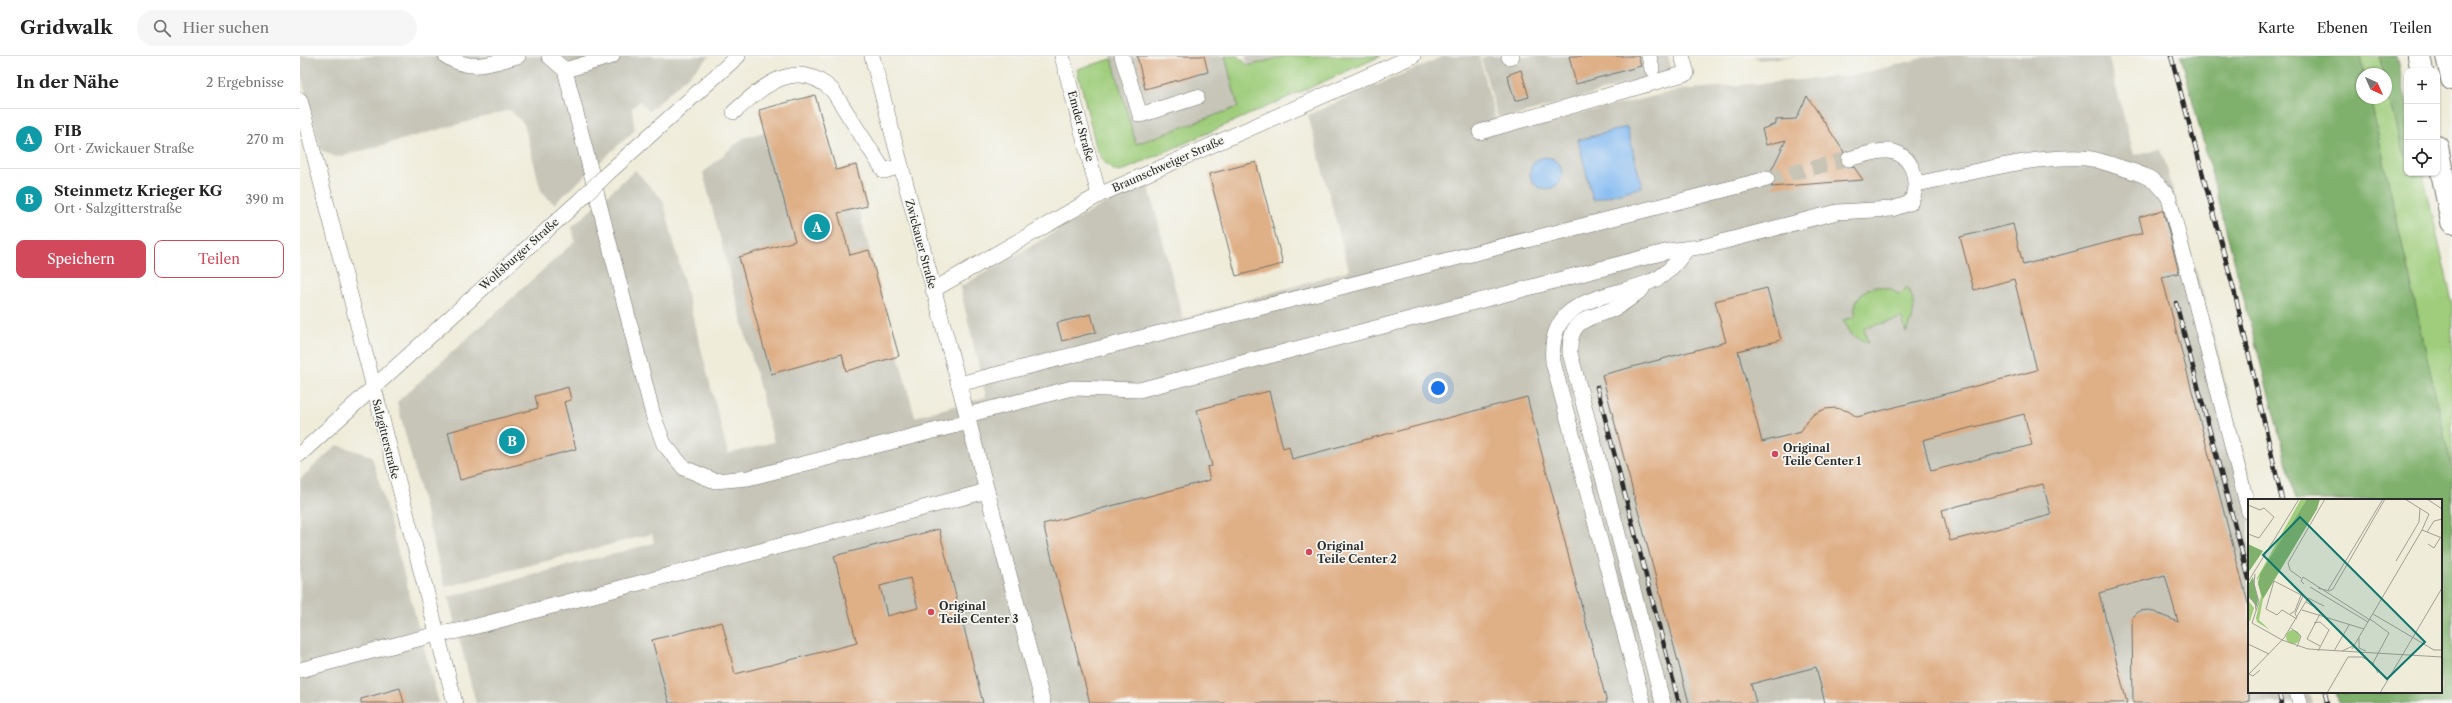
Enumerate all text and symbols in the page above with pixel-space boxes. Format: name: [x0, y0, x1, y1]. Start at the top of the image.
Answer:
search box: [137, 10, 417, 46]
text: Gridwalk: [20, 16, 113, 39]
icon: search: [151, 17, 173, 39]
text: Hier suchen: [183, 18, 269, 37]
text: Karte: [2258, 19, 2295, 37]
text: Ebenen: [2317, 19, 2368, 37]
text: Teilen: [2390, 19, 2432, 37]
north arrow: [2356, 68, 2392, 104]
map controls: [2404, 68, 2440, 176]
button: +: [2404, 68, 2440, 104]
text: In der Nähe: [16, 72, 119, 92]
text: 2 Ergebnisse: [206, 74, 284, 90]
street label: Emder Straße: [1065, 89, 1097, 163]
button: −: [2404, 104, 2440, 140]
text: FIB: [54, 121, 82, 140]
text: A: [24, 131, 34, 147]
text: 270 m: [246, 131, 284, 147]
street label: Braunschweiger Straße: [1110, 133, 1226, 195]
text: Ort · Zwickauer Straße: [54, 140, 194, 156]
button: locate: [2404, 140, 2440, 176]
text: Steinmetz Krieger KG: [54, 181, 222, 200]
text: B: [24, 191, 34, 207]
text: 390 m: [245, 191, 284, 207]
street label: Zwickauer Straße: [902, 198, 940, 290]
text: Ort · Salzgitterstraße: [54, 200, 182, 216]
pin: A: [804, 212, 830, 242]
street label: Wolfsburger Straße: [476, 215, 562, 294]
button: Speichern: [16, 240, 146, 278]
button: Teilen: [154, 240, 284, 278]
your location: [1428, 378, 1448, 398]
street label: Salzgitterstraße: [369, 398, 403, 480]
pin: B: [499, 426, 525, 456]
place label: Original Teile Center 1: [1783, 441, 1861, 468]
marker: Original Teile Center 1: [1770, 449, 1780, 459]
inset map: [2248, 499, 2442, 693]
place label: Original Teile Center 2: [1317, 539, 1397, 566]
marker: Original Teile Center 2: [1304, 547, 1314, 557]
place label: Original Teile Center 3: [939, 599, 1018, 626]
marker: Original Teile Center 3: [926, 607, 936, 617]

